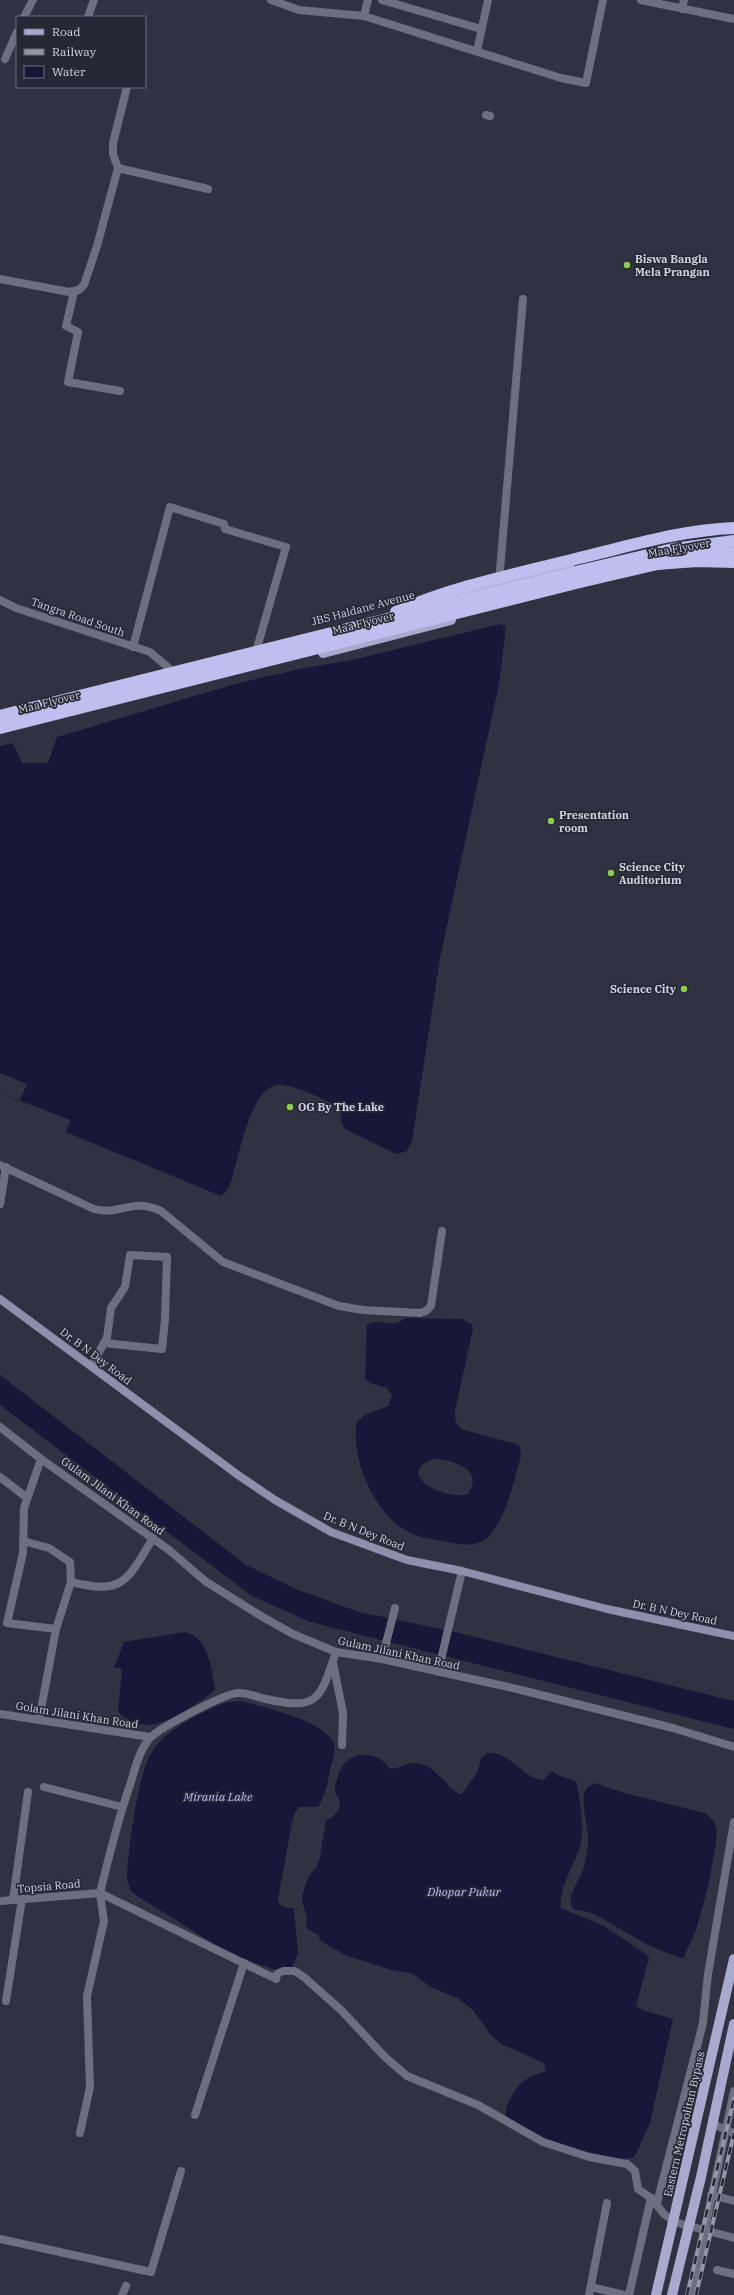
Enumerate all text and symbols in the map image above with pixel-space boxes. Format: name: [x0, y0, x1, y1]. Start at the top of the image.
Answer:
legend: [16, 16, 146, 88]
text: Road: [52, 24, 81, 39]
text: Railway: [52, 44, 97, 59]
text: Water: [52, 64, 86, 79]
place label: Biswa Bangla Mela Prangan: [635, 252, 710, 279]
marker: Biswa Bangla Mela Prangan: [622, 260, 632, 270]
street label: Maa Flyover: [647, 536, 711, 560]
street label: JBS Haldane Avenue: [310, 587, 416, 629]
street label: Tangra Road South: [29, 594, 127, 640]
street label: Maa Flyover: [331, 609, 395, 637]
street label: Maa Flyover: [17, 688, 81, 716]
place label: Presentation room: [559, 808, 629, 835]
marker: Presentation room: [546, 816, 556, 826]
place label: Science City Auditorium: [619, 860, 686, 887]
marker: Science City Auditorium: [606, 868, 616, 878]
place label: Science City: [610, 982, 677, 996]
marker: Science City: [679, 984, 689, 994]
place label: OG By The Lake: [298, 1100, 384, 1114]
marker: OG By The Lake: [285, 1102, 295, 1112]
street label: Dr. B N Dey Road: [57, 1324, 135, 1388]
street label: Gulam Jilani Khan Road: [59, 1454, 168, 1538]
street label: Dr. B N Dey Road: [321, 1508, 407, 1554]
street label: Dr. B N Dey Road: [631, 1596, 719, 1628]
street label: Gulam Jilani Khan Road: [337, 1633, 462, 1673]
street label: Golam Jilani Khan Road: [15, 1698, 140, 1732]
water label: Mirania Lake: [183, 1789, 253, 1804]
street label: Topsia Road: [17, 1876, 81, 1896]
water label: Dhopar Pukur: [426, 1884, 501, 1899]
street label: Eastern Metropolitan Bypass: [660, 2050, 708, 2198]

